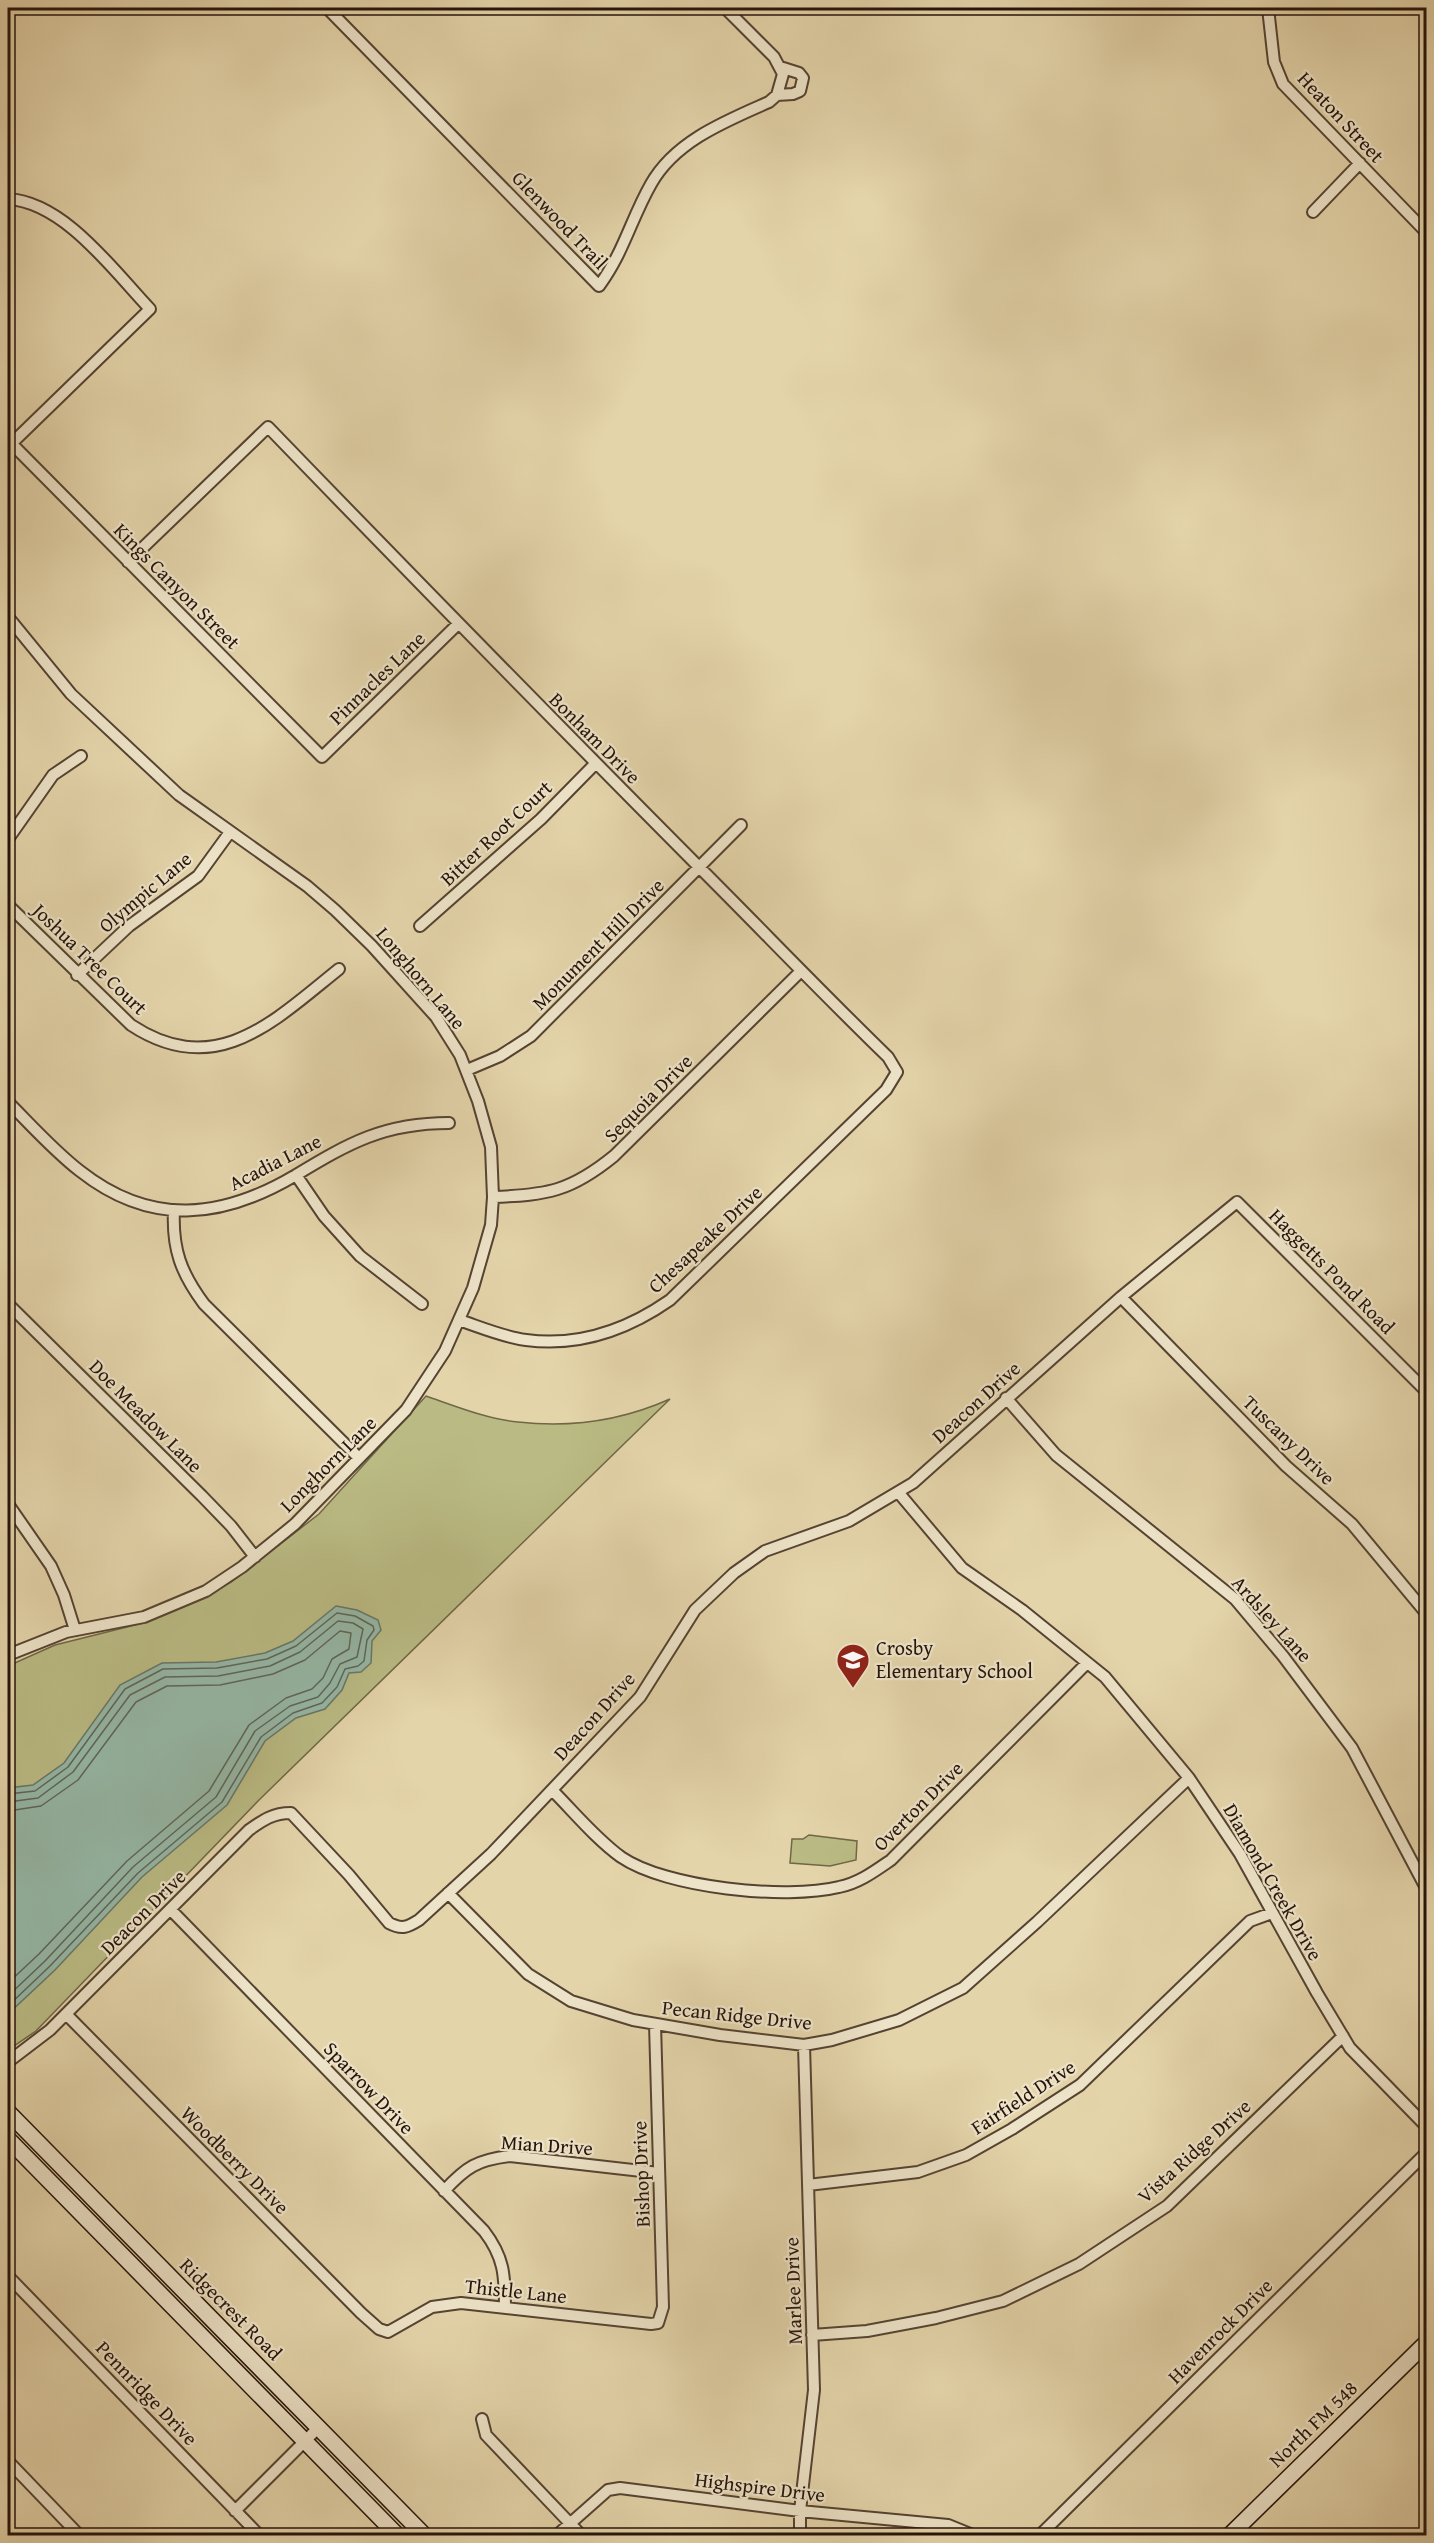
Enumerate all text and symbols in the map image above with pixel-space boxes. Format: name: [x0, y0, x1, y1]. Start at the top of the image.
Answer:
street label: Heaton Street: [1291, 64, 1391, 169]
street label: Glenwood Trail: [506, 164, 615, 276]
street label: Kings Canyon Street: [108, 516, 247, 655]
street label: Pinnacles Lane: [322, 624, 431, 731]
street label: Bonham Drive: [543, 685, 648, 790]
street label: Bitter Root Court: [433, 773, 558, 892]
street label: Olympic Lane: [92, 844, 197, 939]
street label: Monument Hill Drive: [525, 871, 670, 1016]
street label: Joshua Tree Court: [24, 894, 154, 1021]
street label: Longhorn Lane: [370, 920, 473, 1035]
street label: Sequoia Drive: [597, 1047, 699, 1149]
street label: Acadia Lane: [223, 1126, 326, 1197]
street label: Chesapeake Drive: [641, 1178, 768, 1299]
street label: Haggetts Pond Road: [1263, 1201, 1402, 1340]
street label: Doe Meadow Lane: [83, 1352, 210, 1479]
street label: Deacon Drive: [925, 1354, 1026, 1449]
street label: Tuscany Drive: [1237, 1388, 1342, 1491]
street label: Longhorn Lane: [273, 1409, 383, 1519]
street label: Ardsley Lane: [1225, 1569, 1319, 1668]
place label: Crosby Elementary School: [876, 1633, 1033, 1685]
school or university icon: Crosby Elementary School: [835, 1642, 871, 1689]
street label: Deacon Drive: [546, 1665, 641, 1766]
street label: Overton Drive: [866, 1754, 969, 1857]
street label: Diamond Creek Drive: [1217, 1798, 1330, 1966]
street label: Deacon Drive: [93, 1862, 192, 1961]
street label: Pecan Ridge Drive: [661, 1992, 813, 2037]
street label: Sparrow Drive: [317, 2035, 421, 2141]
street label: Fairfield Drive: [965, 2052, 1081, 2141]
street label: Vista Ridge Drive: [1130, 2092, 1257, 2210]
street label: Woodberry Drive: [175, 2099, 296, 2220]
street label: Bishop Drive: [624, 2120, 657, 2228]
street label: Mian Drive: [500, 2127, 594, 2162]
street label: Marlee Drive: [776, 2237, 809, 2345]
street label: Ridgecrest Road: [174, 2251, 289, 2367]
street label: Thistle Lane: [464, 2271, 568, 2310]
street label: Havenrock Drive: [1160, 2271, 1279, 2390]
street label: Pennridge Drive: [90, 2334, 205, 2452]
street label: North FM 548: [1262, 2374, 1364, 2474]
street label: Highspire Drive: [693, 2464, 827, 2509]

